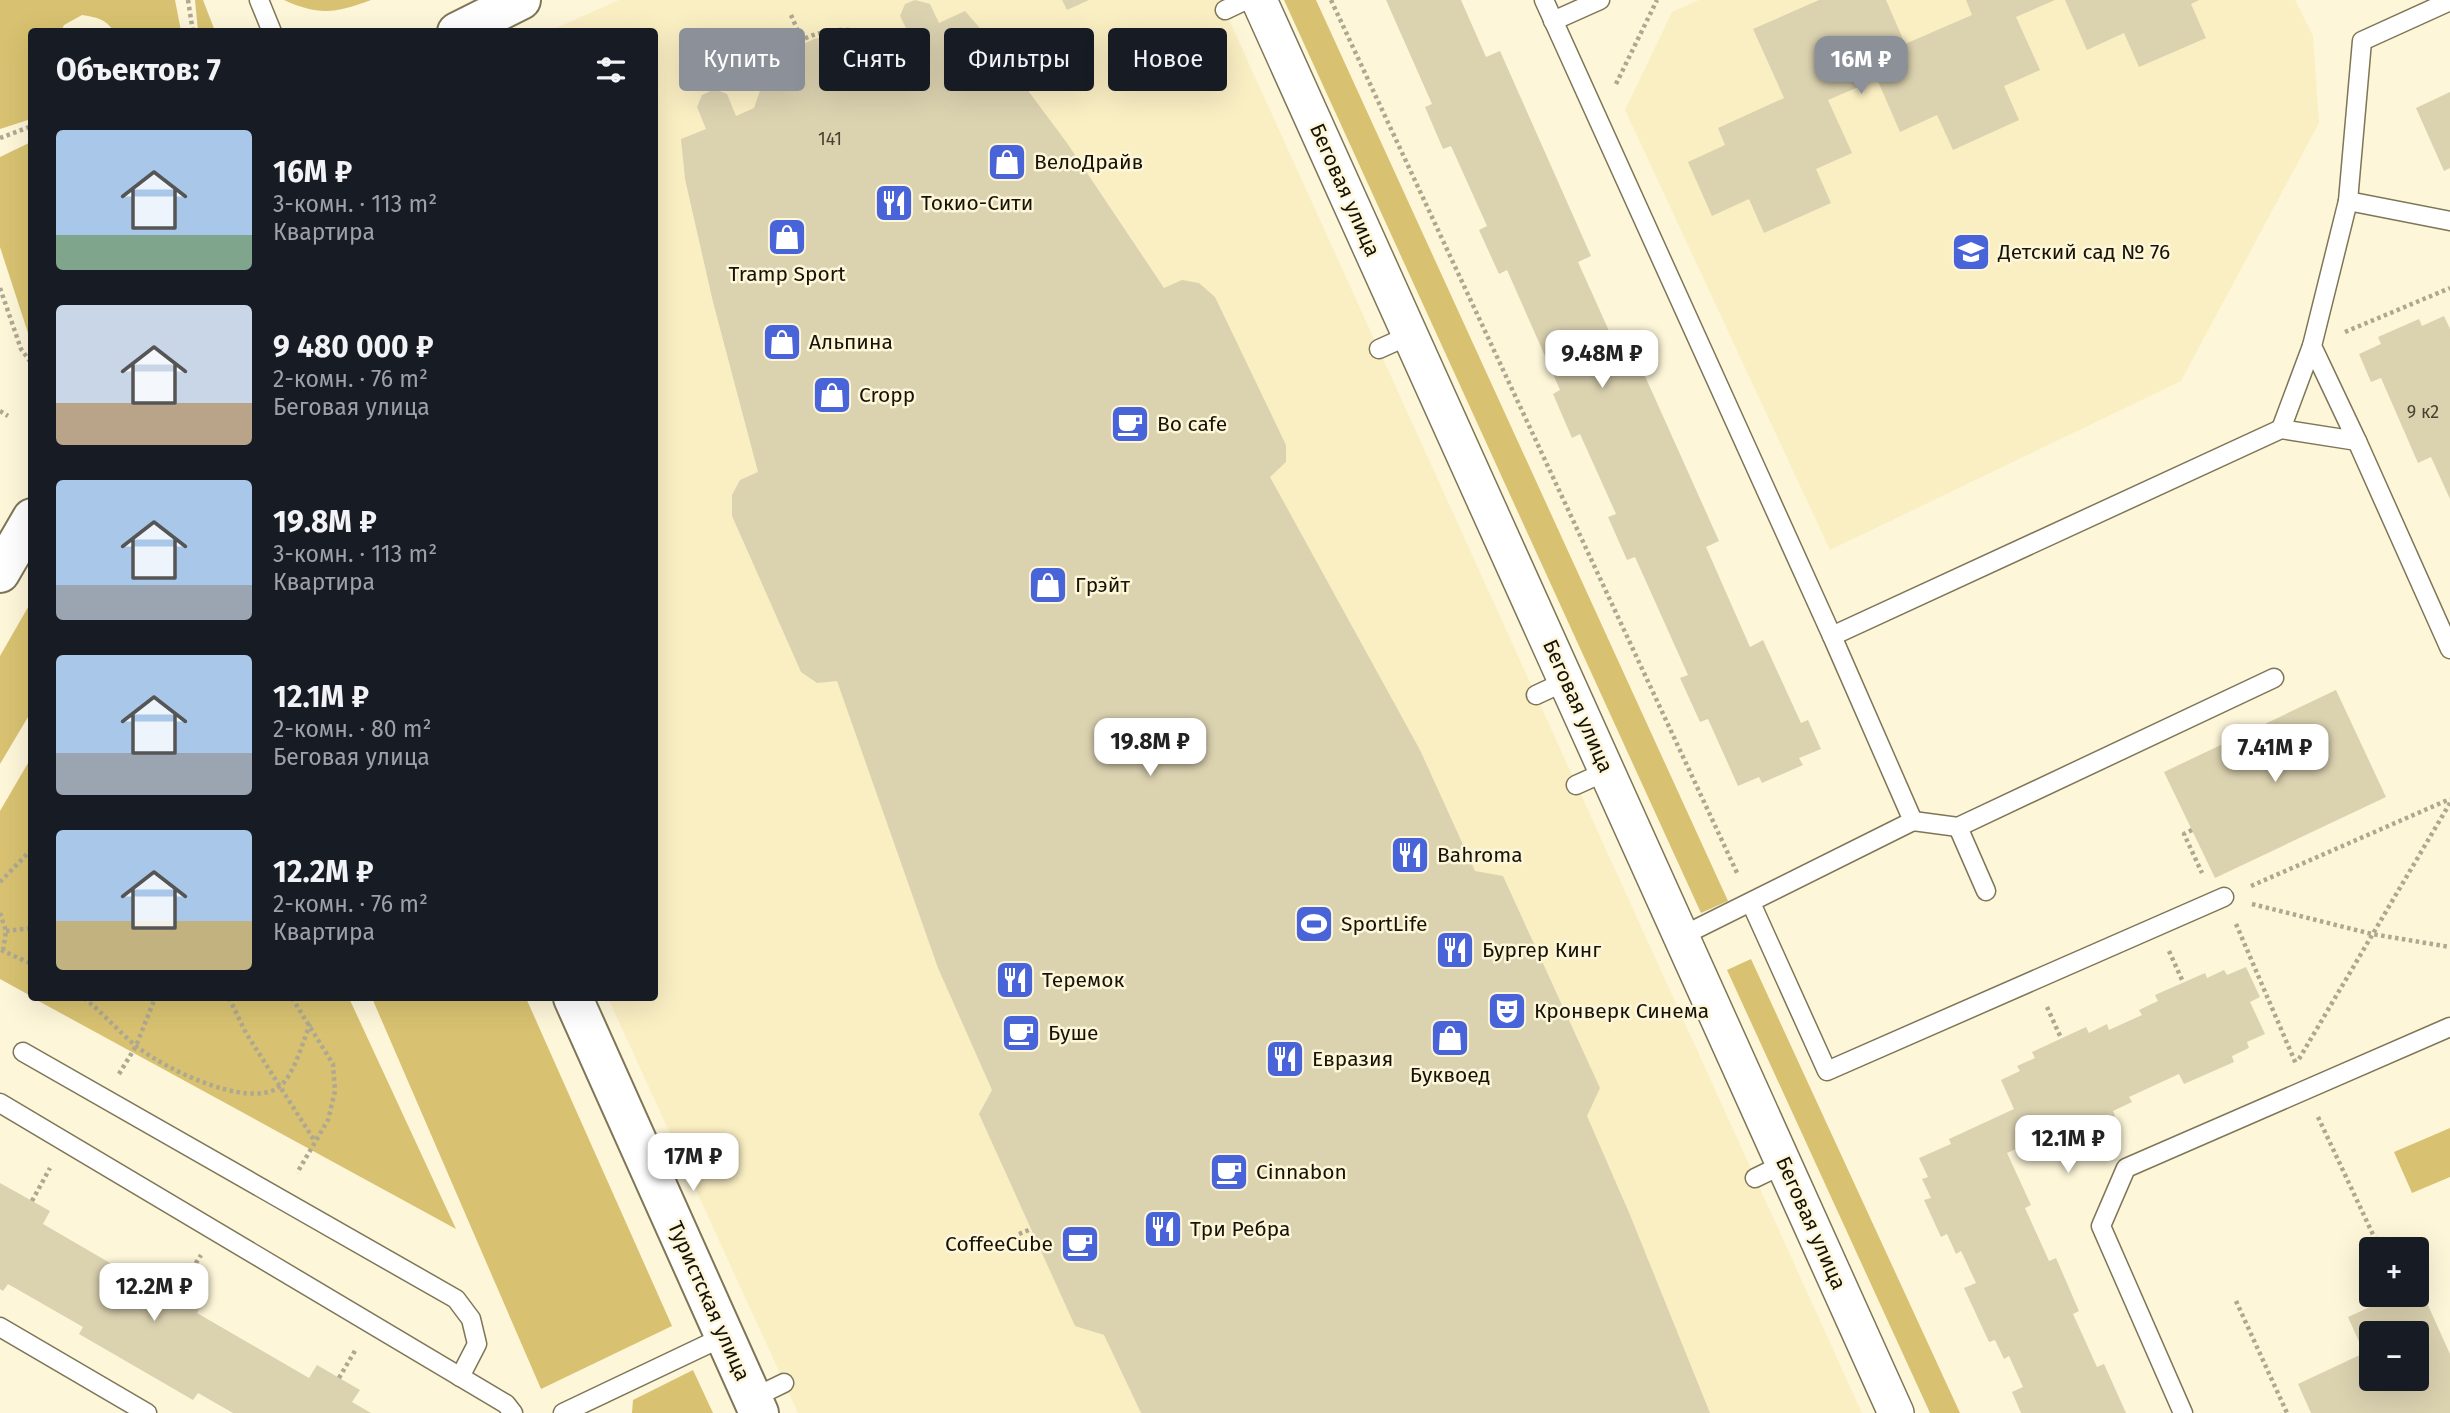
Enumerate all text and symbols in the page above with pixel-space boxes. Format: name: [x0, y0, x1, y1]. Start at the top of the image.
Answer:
chip: Купить: [679, 28, 805, 91]
chip: Снять: [819, 28, 930, 91]
chip: Фильтры: [944, 28, 1094, 91]
chip: Новое: [1108, 28, 1227, 91]
pin: 16M ₽: [1812, 36, 1910, 96]
text: 16M ₽: [1831, 45, 1891, 73]
icon: filters: [592, 51, 630, 89]
text: Объектов: 7: [56, 52, 221, 88]
street label: Беговая улица: [1304, 119, 1386, 261]
house number: 141: [818, 128, 842, 150]
shop icon: ВелоДрайв: [986, 141, 1028, 183]
place label: ВелоДрайв: [1034, 149, 1143, 175]
text: 16M ₽: [273, 154, 352, 190]
icon: home: [112, 158, 196, 242]
restaurant icon: Токио-Сити: [873, 182, 915, 224]
text: 3-комн. · 113 m²: [273, 190, 437, 218]
place label: Токио-Сити: [921, 190, 1033, 216]
shop icon: Tramp Sport: [766, 216, 808, 258]
text: Квартира: [273, 218, 375, 246]
school or university icon: Детский сад № 76: [1950, 231, 1992, 273]
place label: Детский сад № 76: [1997, 239, 2170, 265]
place label: Tramp Sport: [729, 261, 846, 287]
shop icon: Альпина: [761, 321, 803, 363]
text: 9 480 000 ₽: [273, 329, 434, 365]
place label: Альпина: [809, 329, 893, 355]
pin: 9.48M ₽: [1537, 330, 1667, 390]
icon: home: [112, 333, 196, 417]
text: 9.48M ₽: [1561, 339, 1643, 367]
text: 2-комн. · 76 m²: [273, 365, 428, 393]
shop icon: Cropp: [811, 374, 853, 416]
place label: Cropp: [859, 382, 915, 408]
text: Беговая улица: [273, 393, 430, 421]
house number: 9 к2: [2407, 401, 2439, 423]
cafe icon: Bo cafe: [1109, 403, 1151, 445]
place label: Bo cafe: [1157, 411, 1227, 437]
text: 19.8M ₽: [273, 504, 377, 540]
icon: home: [112, 508, 196, 592]
text: 3-комн. · 113 m²: [273, 540, 437, 568]
shop icon: Грэйт: [1027, 564, 1069, 606]
text: Квартира: [273, 568, 375, 596]
place label: Грэйт: [1075, 572, 1130, 598]
street label: Беговая улица: [1537, 635, 1619, 777]
text: 12.1M ₽: [273, 679, 369, 715]
icon: home: [112, 683, 196, 767]
text: 2-комн. · 80 m²: [273, 715, 432, 743]
pin: 19.8M ₽: [1085, 718, 1215, 778]
pin: 7.41M ₽: [2210, 724, 2340, 784]
text: 19.8M ₽: [1110, 727, 1190, 755]
text: 7.41M ₽: [2237, 733, 2313, 761]
text: Беговая улица: [273, 743, 430, 771]
restaurant icon: Bahroma: [1389, 834, 1431, 876]
place label: Bahroma: [1437, 842, 1523, 868]
text: 12.2M ₽: [273, 854, 374, 890]
icon: home: [112, 858, 196, 942]
text: 2-комн. · 76 m²: [273, 890, 428, 918]
sports icon: SportLife: [1293, 903, 1335, 945]
place label: SportLife: [1341, 911, 1428, 937]
text: Квартира: [273, 918, 375, 946]
restaurant icon: Бургер Кинг: [1434, 929, 1476, 971]
place label: Бургер Кинг: [1482, 937, 1601, 963]
restaurant icon: Теремок: [994, 959, 1036, 1001]
place label: Теремок: [1042, 967, 1124, 993]
theatre icon: Кронверк Синема: [1486, 990, 1528, 1032]
place label: Кронверк Синема: [1534, 998, 1709, 1024]
cafe icon: Буше: [1000, 1012, 1042, 1054]
shop icon: Буквоед: [1429, 1017, 1471, 1059]
place label: Буше: [1048, 1020, 1099, 1046]
restaurant icon: Евразия: [1264, 1038, 1306, 1080]
place label: Евразия: [1312, 1046, 1393, 1072]
place label: Буквоед: [1410, 1062, 1490, 1088]
pin: 12.1M ₽: [2003, 1116, 2133, 1175]
text: 12.1M ₽: [2031, 1124, 2105, 1152]
pin: 17M ₽: [644, 1134, 742, 1193]
text: 17M ₽: [664, 1142, 722, 1170]
cafe icon: Cinnabon: [1208, 1151, 1250, 1193]
street label: Беговая улица: [1770, 1152, 1852, 1294]
place label: Cinnabon: [1256, 1159, 1347, 1185]
restaurant icon: Три Ребра: [1142, 1208, 1184, 1250]
place label: Три Ребра: [1190, 1216, 1290, 1242]
street label: Туристская улица: [662, 1217, 756, 1385]
cafe icon: CoffeeCube: [1059, 1223, 1101, 1265]
place label: CoffeeCube: [945, 1231, 1053, 1257]
map controls: [2359, 1237, 2429, 1391]
button: +: [2359, 1237, 2429, 1307]
pin: 12.2M ₽: [89, 1264, 219, 1323]
text: 12.2M ₽: [115, 1272, 193, 1300]
button: −: [2359, 1321, 2429, 1391]

